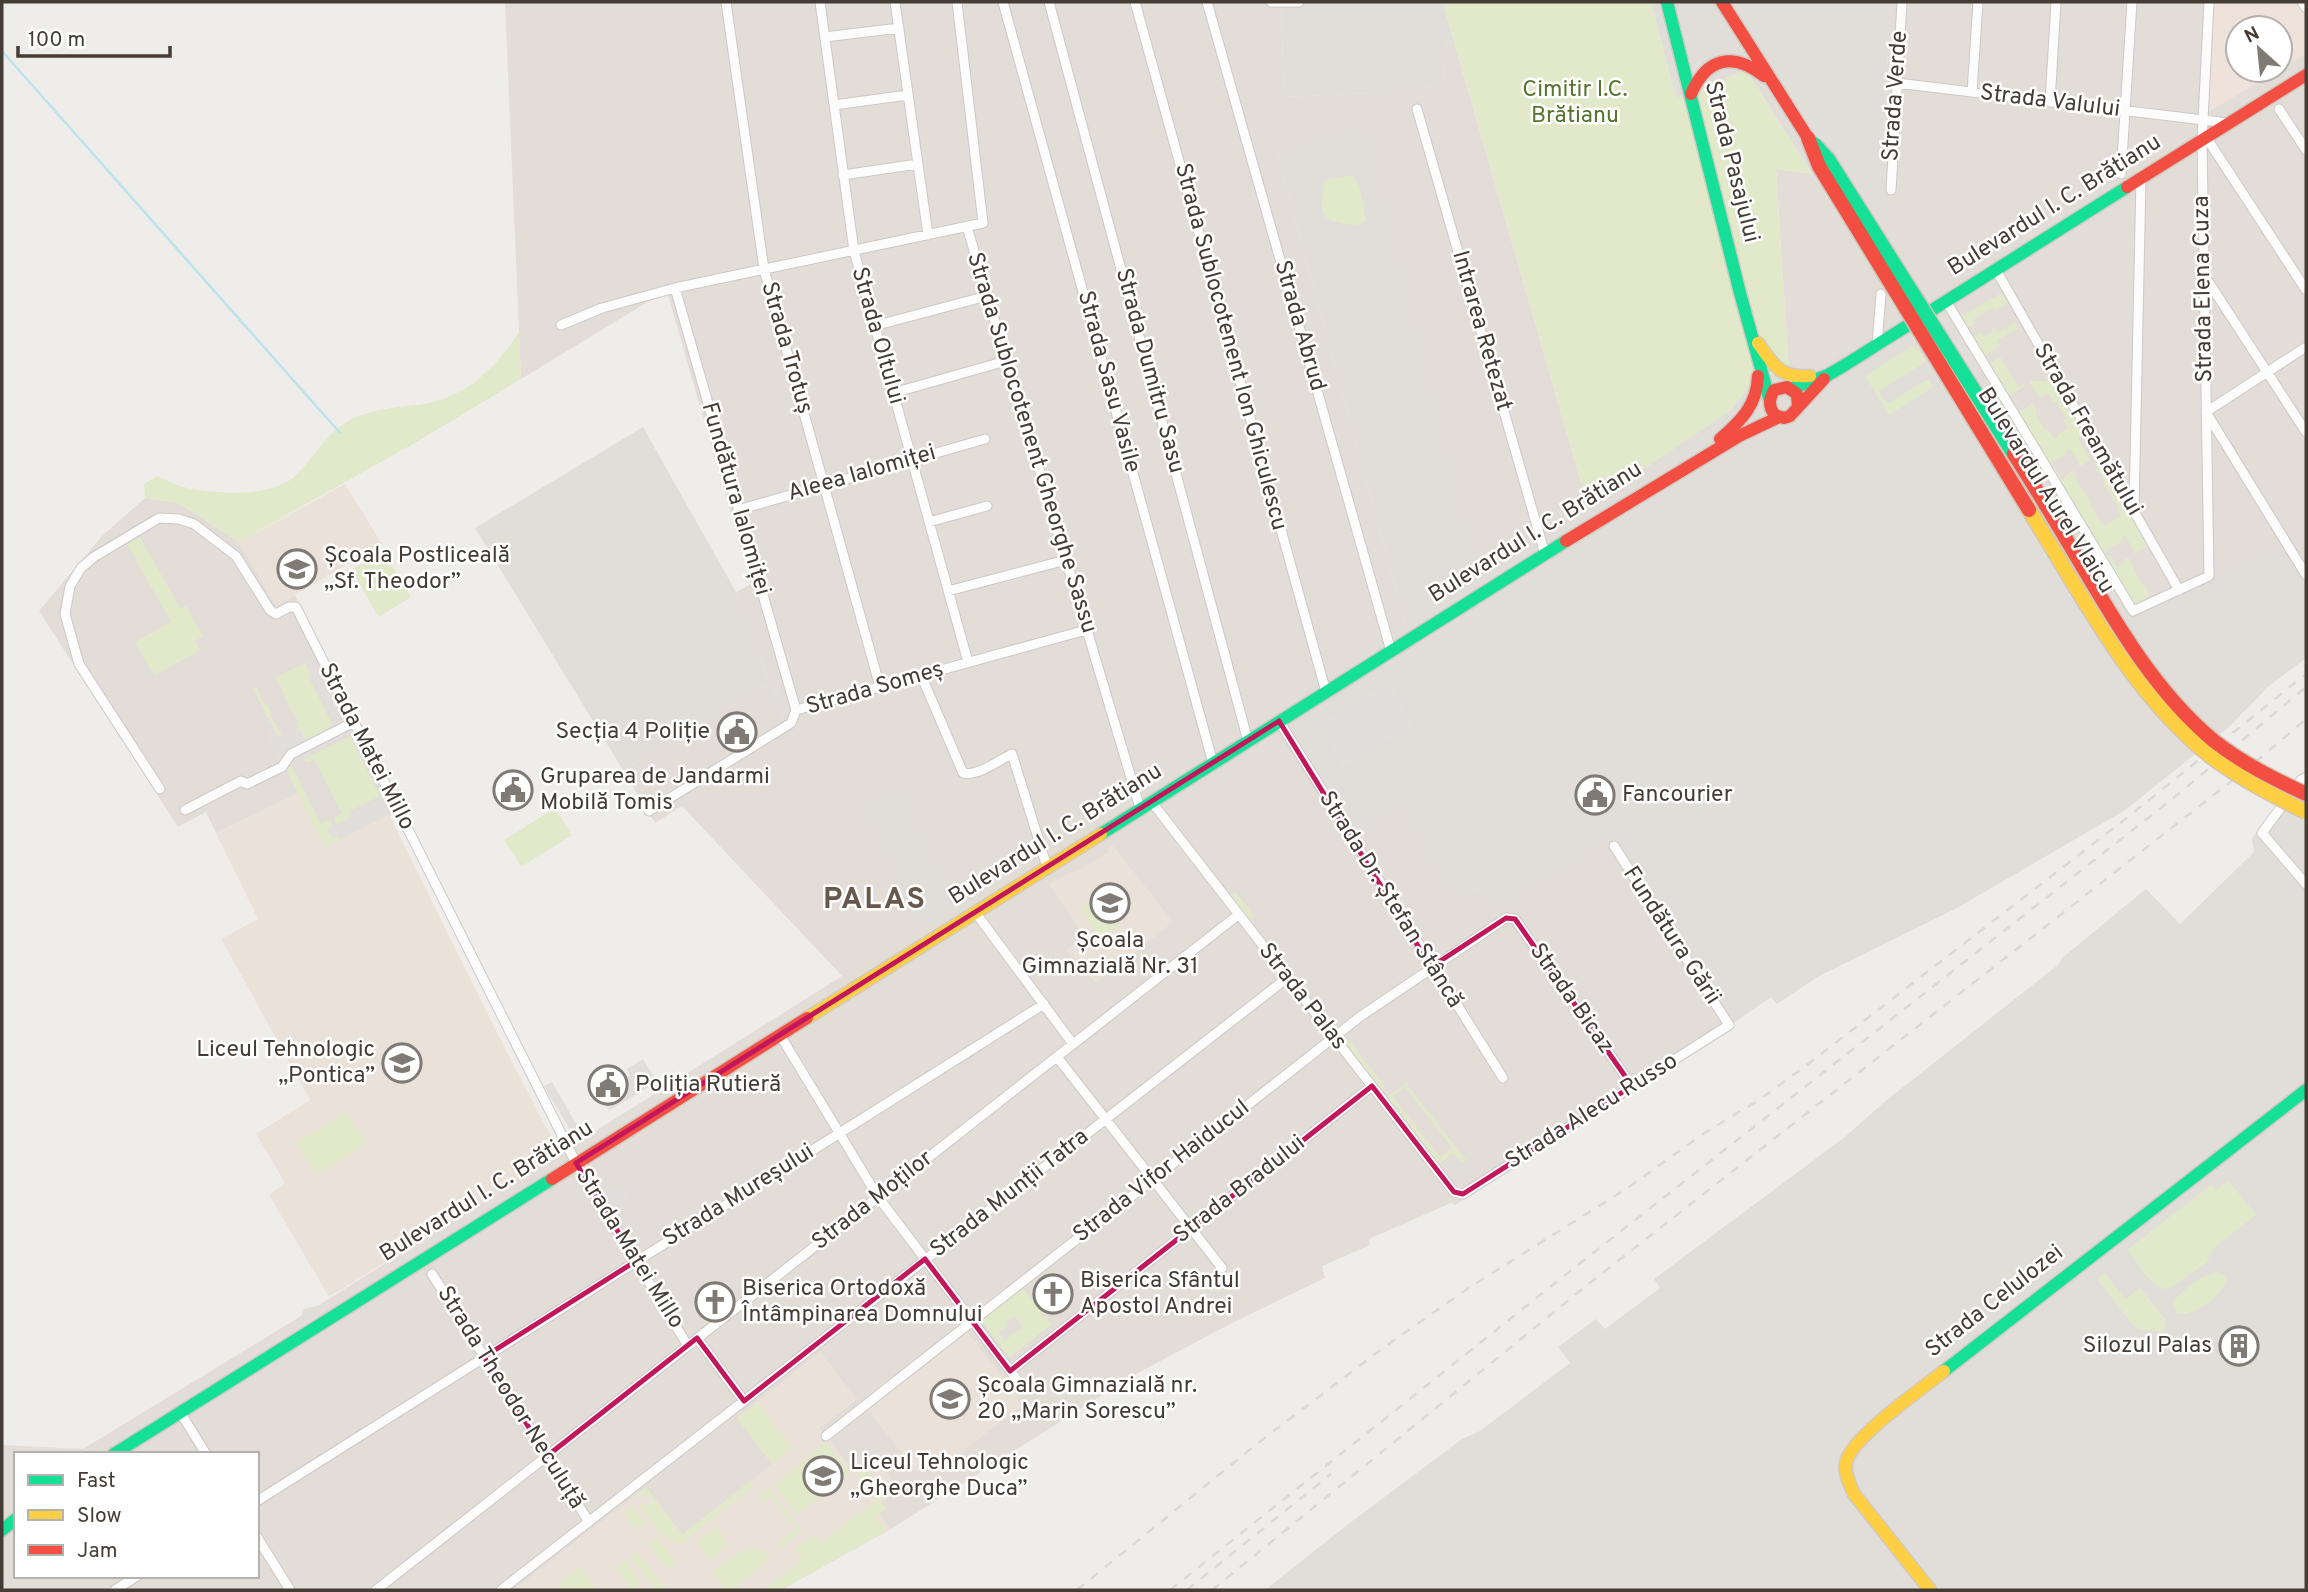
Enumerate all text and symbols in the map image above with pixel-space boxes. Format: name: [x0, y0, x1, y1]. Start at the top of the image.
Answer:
scale bar: [18, 14, 170, 58]
north arrow: [2224, 14, 2294, 84]
text: N: [2241, 22, 2264, 49]
text: 100 m: [28, 27, 85, 54]
street label: Strada Verde: [1877, 30, 1915, 162]
park label: Cimitir I.C. Brătianu: [1522, 76, 1628, 131]
street label: Strada Pasajului: [1697, 78, 1765, 246]
street label: Strada Valului: [1978, 79, 2122, 125]
street label: Bulevardul I. C. Brătianu: [1943, 129, 2167, 283]
street label: Strada Sublocotenent Ion Ghiculescu: [1167, 160, 1293, 534]
street label: Strada Elena Cuza: [2188, 195, 2220, 383]
street label: Intrarea Retezat: [1444, 247, 1518, 415]
street label: Strada Sublocotenent Gheorghe Sassu: [959, 249, 1103, 637]
street label: Strada Abrud: [1267, 257, 1331, 395]
street label: Strada Oltului: [844, 264, 910, 408]
street label: Strada Dumitru Sasu: [1108, 265, 1190, 477]
street label: Strada Trotuș: [753, 279, 819, 417]
street label: Strada Sasu Vasile: [1070, 288, 1146, 476]
street label: Strada Freamătului: [2026, 339, 2148, 521]
street label: Bulevardul Aurel Vlaicu: [1970, 383, 2120, 599]
street label: Fundătura Ialomiței: [694, 399, 776, 599]
street label: Aleea Ialomiței: [785, 439, 939, 509]
street label: Bulevardul I. C. Brătianu: [1424, 456, 1648, 610]
place label: Școala Postliceală „Sf. Theodor”: [324, 542, 510, 597]
school or university icon: Școala Postliceală „Sf. Theodor”: [276, 548, 318, 590]
street label: Strada Someș: [803, 656, 947, 722]
street label: Strada Matei Millo: [311, 659, 421, 835]
public building icon: Secția 4 Poliție: [716, 711, 758, 753]
place label: Secția 4 Poliție: [556, 718, 710, 747]
street label: Bulevardul I. C. Brătianu: [944, 758, 1168, 912]
place label: Gruparea de Jandarmi Mobilă Tomis: [540, 763, 770, 818]
public building icon: Gruparea de Jandarmi Mobilă Tomis: [492, 769, 534, 811]
public building icon: Fancourier: [1574, 774, 1616, 816]
place label: Fancourier: [1622, 781, 1733, 810]
street label: Strada Dr. Ștefan Stâncă: [1311, 786, 1469, 1014]
street label: Fundătura Gării: [1615, 861, 1727, 1011]
district label: PALAS: [823, 882, 927, 919]
school or university icon: Școala Gimnazială Nr. 31: [1089, 882, 1131, 924]
place label: Școala Gimnazială Nr. 31: [1021, 927, 1199, 982]
street label: Strada Palas: [1251, 938, 1353, 1056]
street label: Strada Bicaz: [1522, 938, 1620, 1060]
place label: Liceul Tehnologic „Pontica”: [196, 1036, 375, 1091]
school or university icon: Liceul Tehnologic „Pontica”: [381, 1042, 423, 1084]
street label: Strada Alecu Russo: [1500, 1047, 1684, 1177]
public building icon: Poliția Rutieră: [587, 1064, 629, 1106]
place label: Poliția Rutieră: [635, 1071, 781, 1100]
street label: Strada Vifor Haiducul: [1068, 1094, 1256, 1250]
street label: Bulevardul I. C. Brătianu: [375, 1115, 599, 1269]
street label: Strada Munții Tatra: [925, 1123, 1095, 1265]
street label: Strada Bradului: [1168, 1129, 1312, 1251]
street label: Strada Mureșului: [658, 1138, 820, 1254]
street label: Strada Moților: [807, 1145, 939, 1257]
street label: Strada Matei Millo: [568, 1163, 690, 1335]
street label: Strada Celulozei: [1920, 1239, 2070, 1365]
place label: Biserica Sfântul Apostol Andrei: [1080, 1267, 1240, 1322]
church icon: Biserica Sfântul Apostol Andrei: [1032, 1273, 1074, 1315]
place label: Biserica Ortodoxă Întâmpinarea Domnului: [741, 1275, 983, 1330]
street label: Strada Theodor Neculuță: [430, 1281, 590, 1515]
church icon: Biserica Ortodoxă Întâmpinarea Domnului: [694, 1281, 736, 1323]
building icon: Silozul Palas: [2218, 1325, 2260, 1367]
place label: Silozul Palas: [2083, 1332, 2212, 1361]
place label: Școala Gimnazială nr. 20 „Marin Sorescu”: [977, 1372, 1197, 1427]
school or university icon: Școala Gimnazială nr. 20 „Marin Sorescu”: [929, 1378, 971, 1420]
place label: Liceul Tehnologic „Gheorghe Duca”: [850, 1449, 1029, 1504]
legend: [14, 1452, 259, 1578]
school or university icon: Liceul Tehnologic „Gheorghe Duca”: [802, 1455, 844, 1497]
text: Fast: [77, 1468, 116, 1495]
text: Slow: [77, 1503, 122, 1530]
text: Jam: [77, 1538, 118, 1565]

